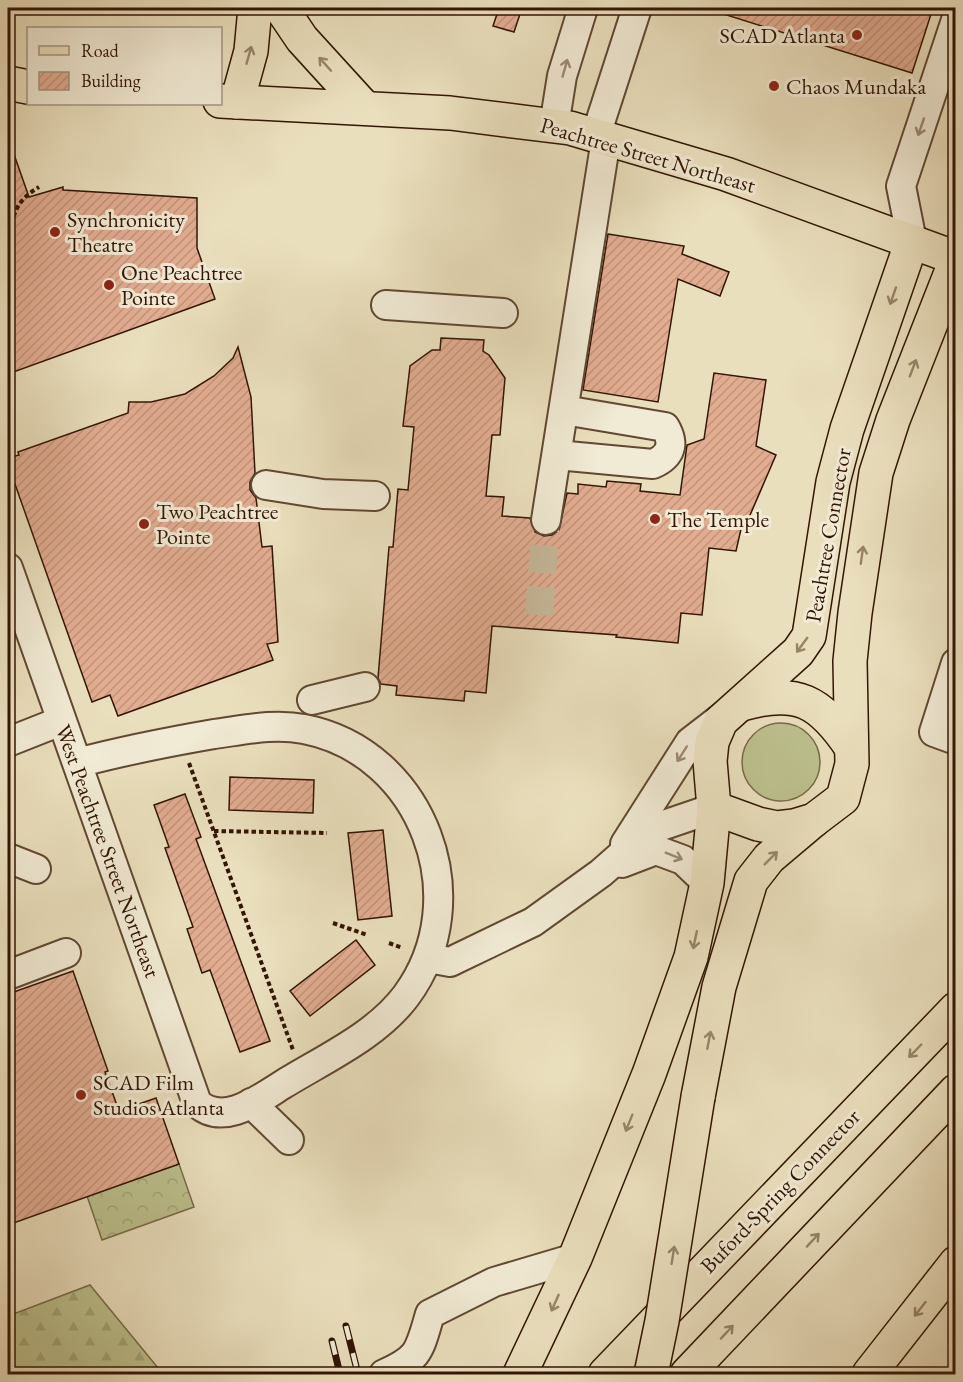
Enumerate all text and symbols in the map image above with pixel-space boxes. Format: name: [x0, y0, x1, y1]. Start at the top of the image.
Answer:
place label: SCAD Atlanta: [719, 21, 845, 50]
legend: [27, 27, 222, 105]
marker: SCAD Atlanta: [850, 28, 864, 42]
text: Road: [81, 39, 120, 62]
one-way arrow: [244, 46, 255, 65]
one-way arrow: [318, 57, 332, 72]
one-way arrow: [559, 59, 571, 78]
text: Building: [81, 69, 141, 92]
place label: Chaos Mundaka: [786, 72, 926, 101]
marker: Chaos Mundaka: [767, 79, 781, 93]
street label: Peachtree Street Northeast: [537, 110, 759, 200]
one-way arrow: [914, 117, 925, 135]
place label: Synchronicity Theatre: [67, 205, 185, 259]
marker: Synchronicity Theatre: [48, 225, 62, 239]
place label: One Peachtree Pointe: [121, 258, 243, 312]
marker: One Peachtree Pointe: [102, 278, 116, 292]
one-way arrow: [886, 286, 897, 305]
one-way arrow: [909, 359, 920, 378]
street label: Peachtree Connector: [798, 445, 858, 624]
place label: Two Peachtree Pointe: [156, 497, 279, 551]
place label: The Temple: [667, 505, 770, 534]
marker: The Temple: [648, 512, 662, 526]
marker: Two Peachtree Pointe: [137, 517, 151, 531]
one-way arrow: [857, 546, 868, 566]
one-way arrow: [796, 637, 809, 653]
street label: West Peachtree Street Northeast: [49, 720, 167, 982]
one-way arrow: [676, 745, 688, 762]
one-way arrow: [664, 851, 683, 862]
one-way arrow: [764, 851, 779, 865]
one-way arrow: [689, 930, 700, 949]
one-way arrow: [704, 1030, 715, 1050]
one-way arrow: [908, 1044, 922, 1059]
place label: SCAD Film Studios Atlanta: [93, 1068, 224, 1122]
marker: SCAD Film Studios Atlanta: [74, 1088, 88, 1102]
street label: Buford-Spring Connector: [694, 1102, 867, 1280]
one-way arrow: [623, 1113, 634, 1132]
one-way arrow: [805, 1233, 820, 1248]
one-way arrow: [668, 1246, 679, 1265]
one-way arrow: [548, 1294, 560, 1312]
one-way arrow: [913, 1301, 926, 1317]
one-way arrow: [720, 1324, 734, 1339]

